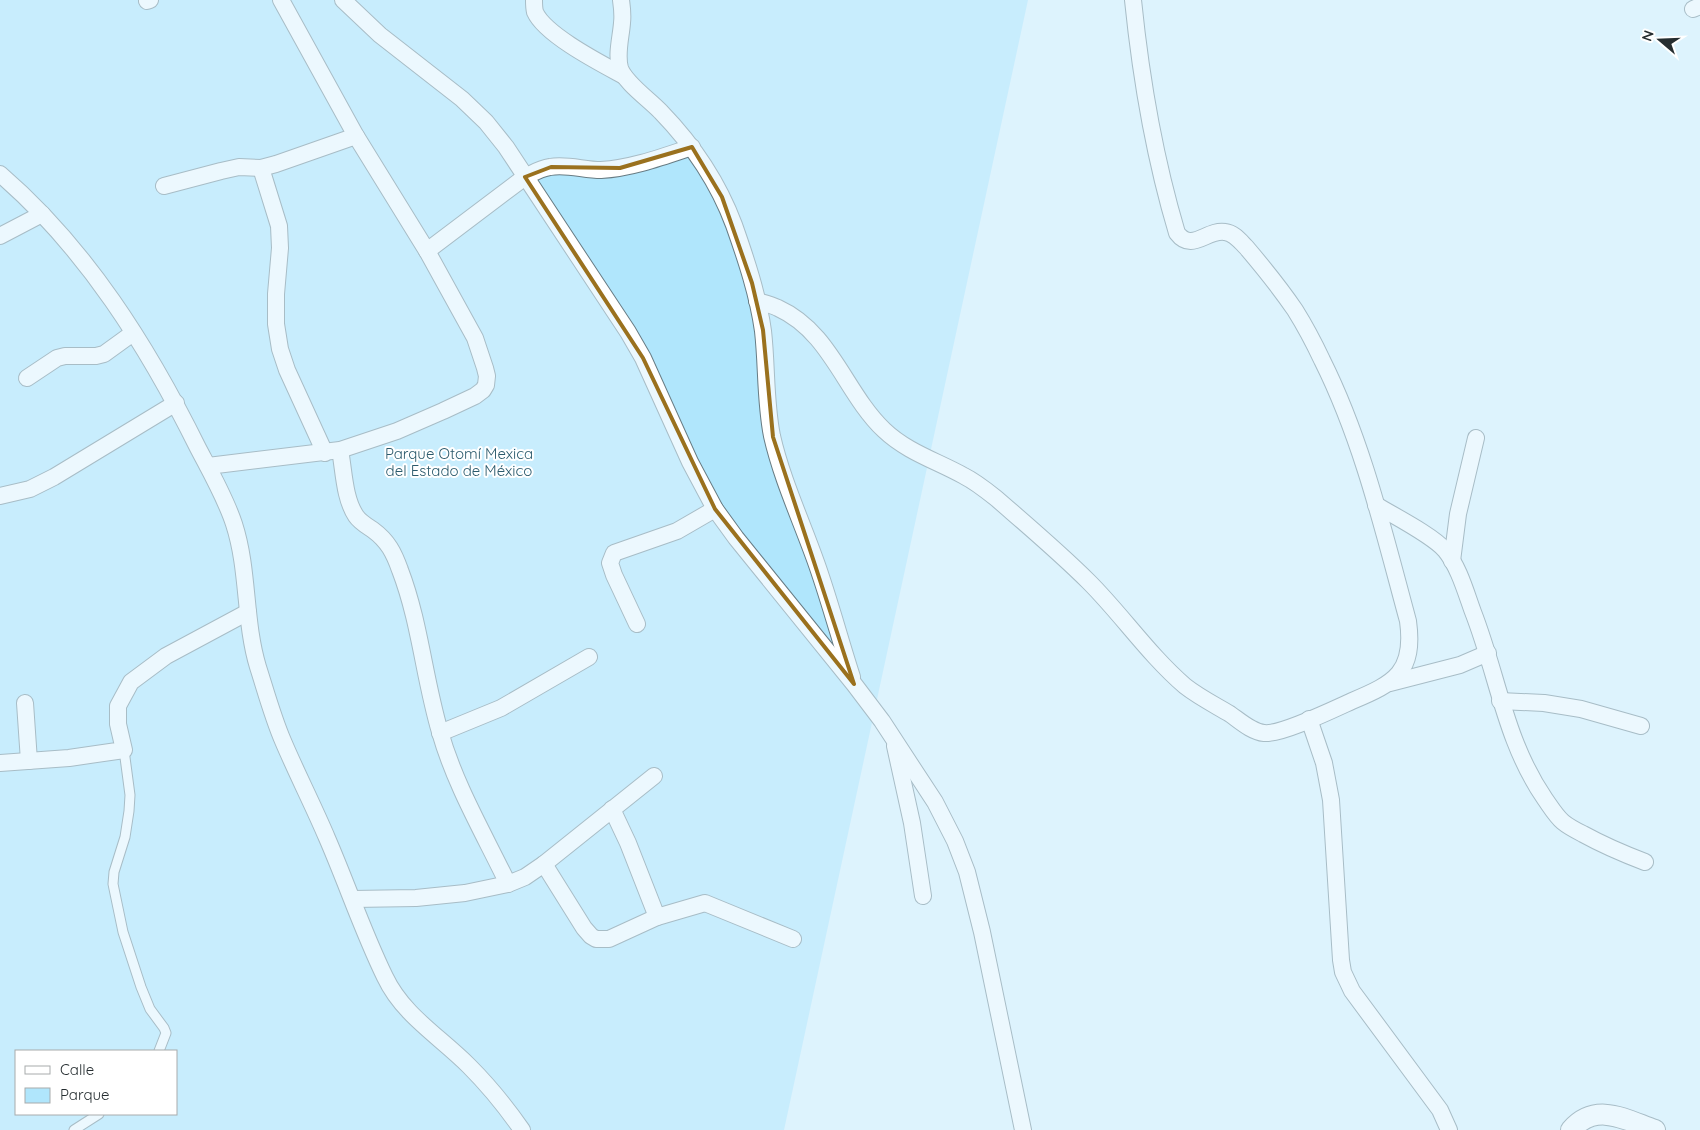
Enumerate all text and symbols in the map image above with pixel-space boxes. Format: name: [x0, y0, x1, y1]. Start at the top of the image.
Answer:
north arrow: [1635, 15, 1685, 65]
text: N: [1638, 28, 1658, 44]
park label: Parque Otomí Mexica del Estado de México: [385, 444, 533, 480]
legend: [15, 1050, 178, 1115]
text: Calle: [60, 1060, 94, 1079]
text: Parque: [60, 1085, 110, 1104]

